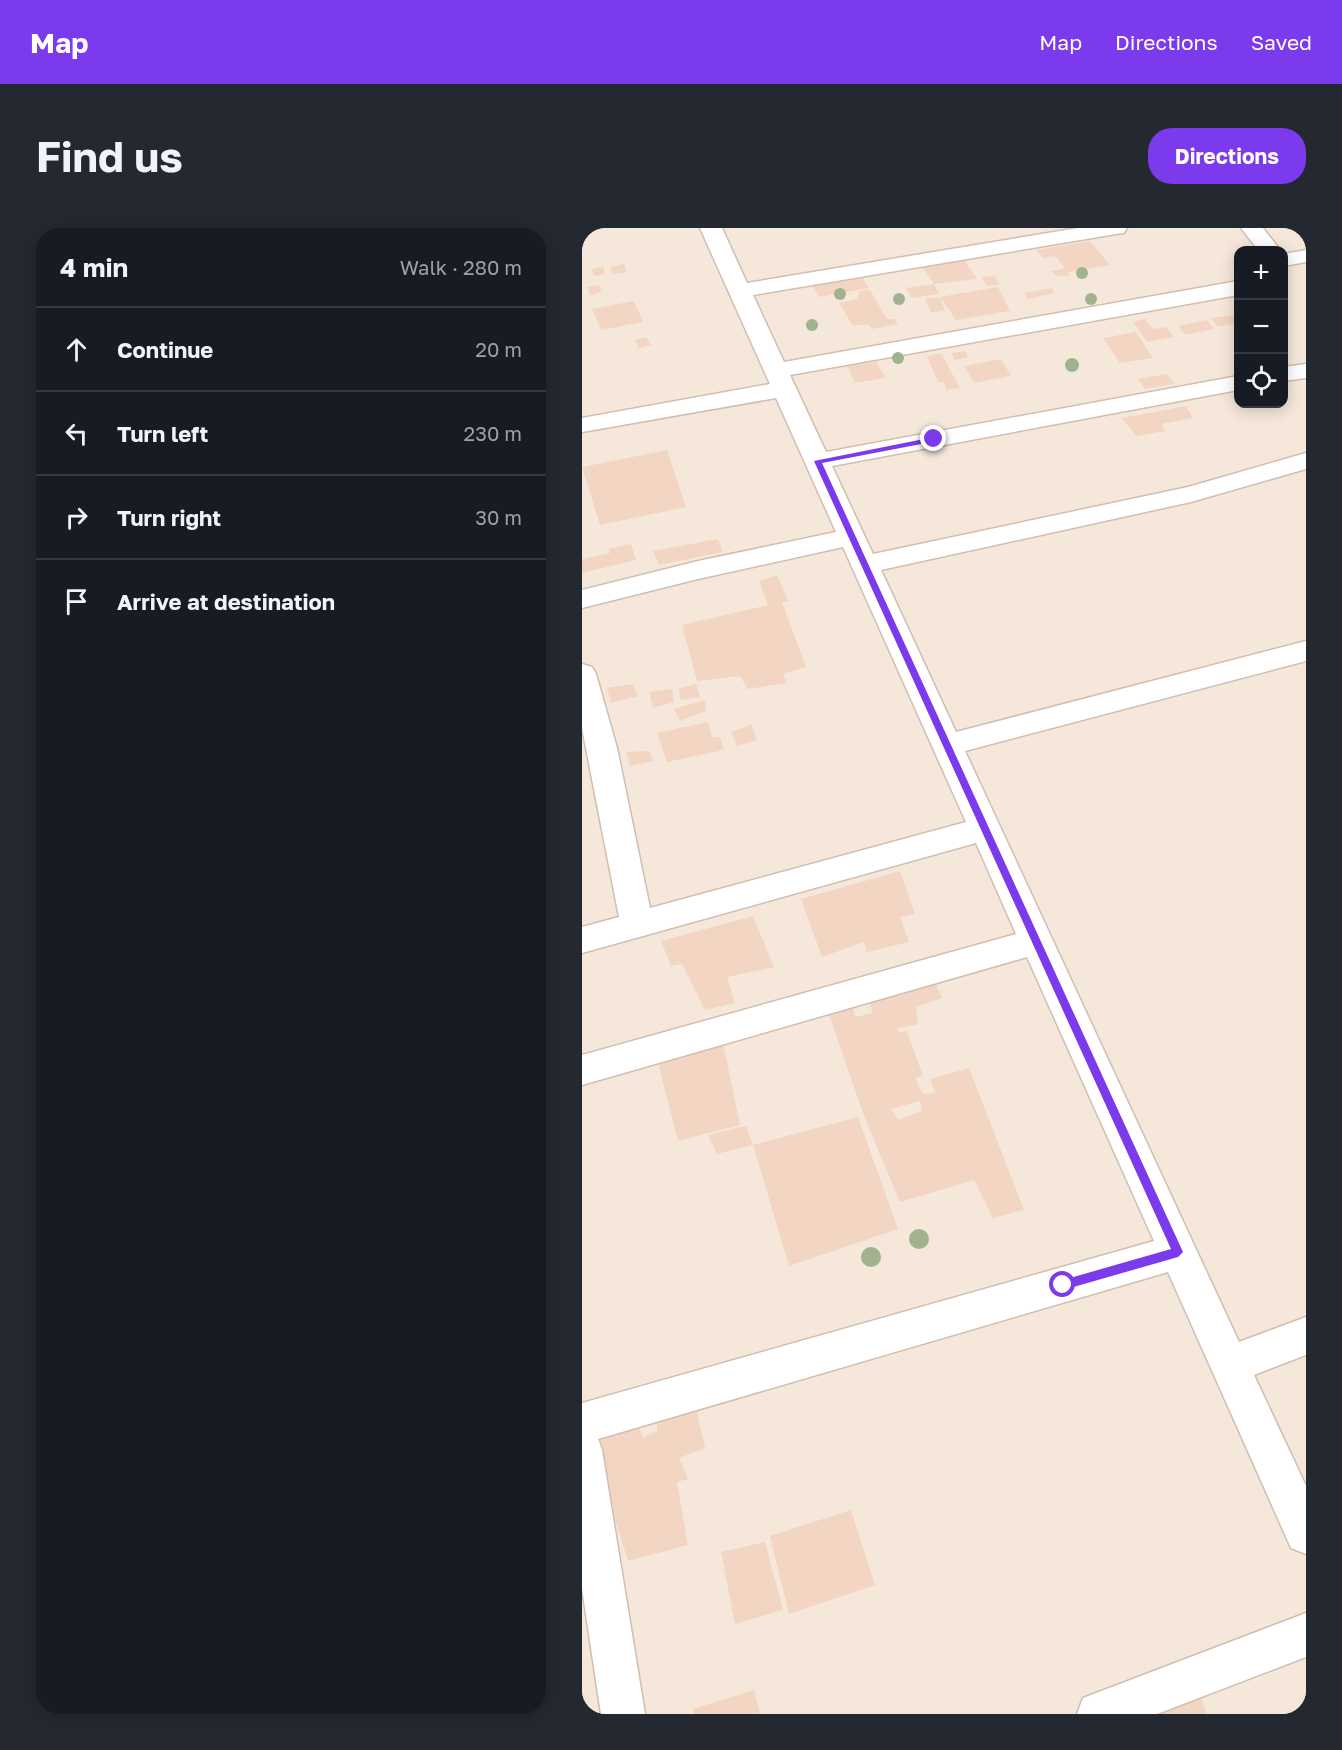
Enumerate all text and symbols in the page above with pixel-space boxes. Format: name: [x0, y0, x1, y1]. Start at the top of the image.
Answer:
text: Map: [30, 26, 88, 59]
text: Map: [1039, 29, 1082, 55]
text: Directions: [1115, 29, 1218, 55]
text: Saved: [1251, 29, 1312, 55]
button: Directions: [1148, 128, 1306, 184]
text: Find us: [36, 131, 183, 181]
map controls: [1234, 246, 1288, 408]
button: +: [1234, 246, 1288, 300]
text: 4 min: [60, 252, 128, 283]
text: Walk · 280 m: [400, 255, 522, 279]
button: −: [1234, 300, 1288, 354]
icon: ahead: [60, 333, 93, 366]
text: Continue: [117, 336, 213, 363]
text: 20 m: [475, 337, 522, 361]
button: locate: [1234, 354, 1288, 408]
icon: left: [60, 417, 93, 450]
text: Turn left: [117, 420, 208, 447]
text: 230 m: [464, 421, 522, 445]
route end: [920, 425, 946, 451]
icon: right: [60, 501, 93, 534]
text: Turn right: [117, 504, 221, 531]
text: 30 m: [475, 505, 522, 529]
icon: arrive: [60, 585, 93, 618]
text: Arrive at destination: [117, 588, 335, 615]
route start: [1049, 1271, 1075, 1297]

